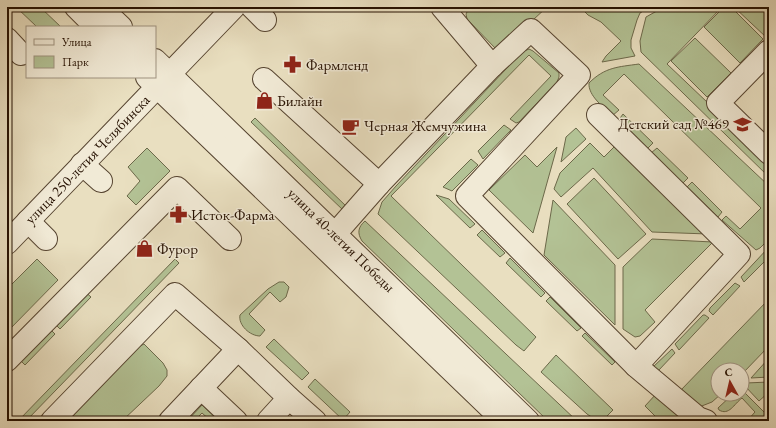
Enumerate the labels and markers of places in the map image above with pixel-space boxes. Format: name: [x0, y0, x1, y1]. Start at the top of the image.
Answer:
pharmacy icon: Фармленд: [283, 55, 303, 75]
place label: Фармленд: [306, 55, 368, 74]
shop icon: Билайн: [254, 91, 274, 111]
place label: Билайн: [277, 91, 323, 110]
place label: Детский сад №469: [618, 114, 729, 133]
school or university icon: Детский сад №469: [732, 114, 752, 134]
cafe icon: Черная Жемчужина: [341, 116, 361, 136]
place label: Черная Жемчужина: [364, 116, 487, 135]
pharmacy icon: Исток-Фарма: [168, 205, 188, 225]
place label: Исток-Фарма: [191, 205, 274, 224]
shop icon: Фурор: [134, 239, 154, 259]
place label: Фурор: [157, 239, 198, 258]

